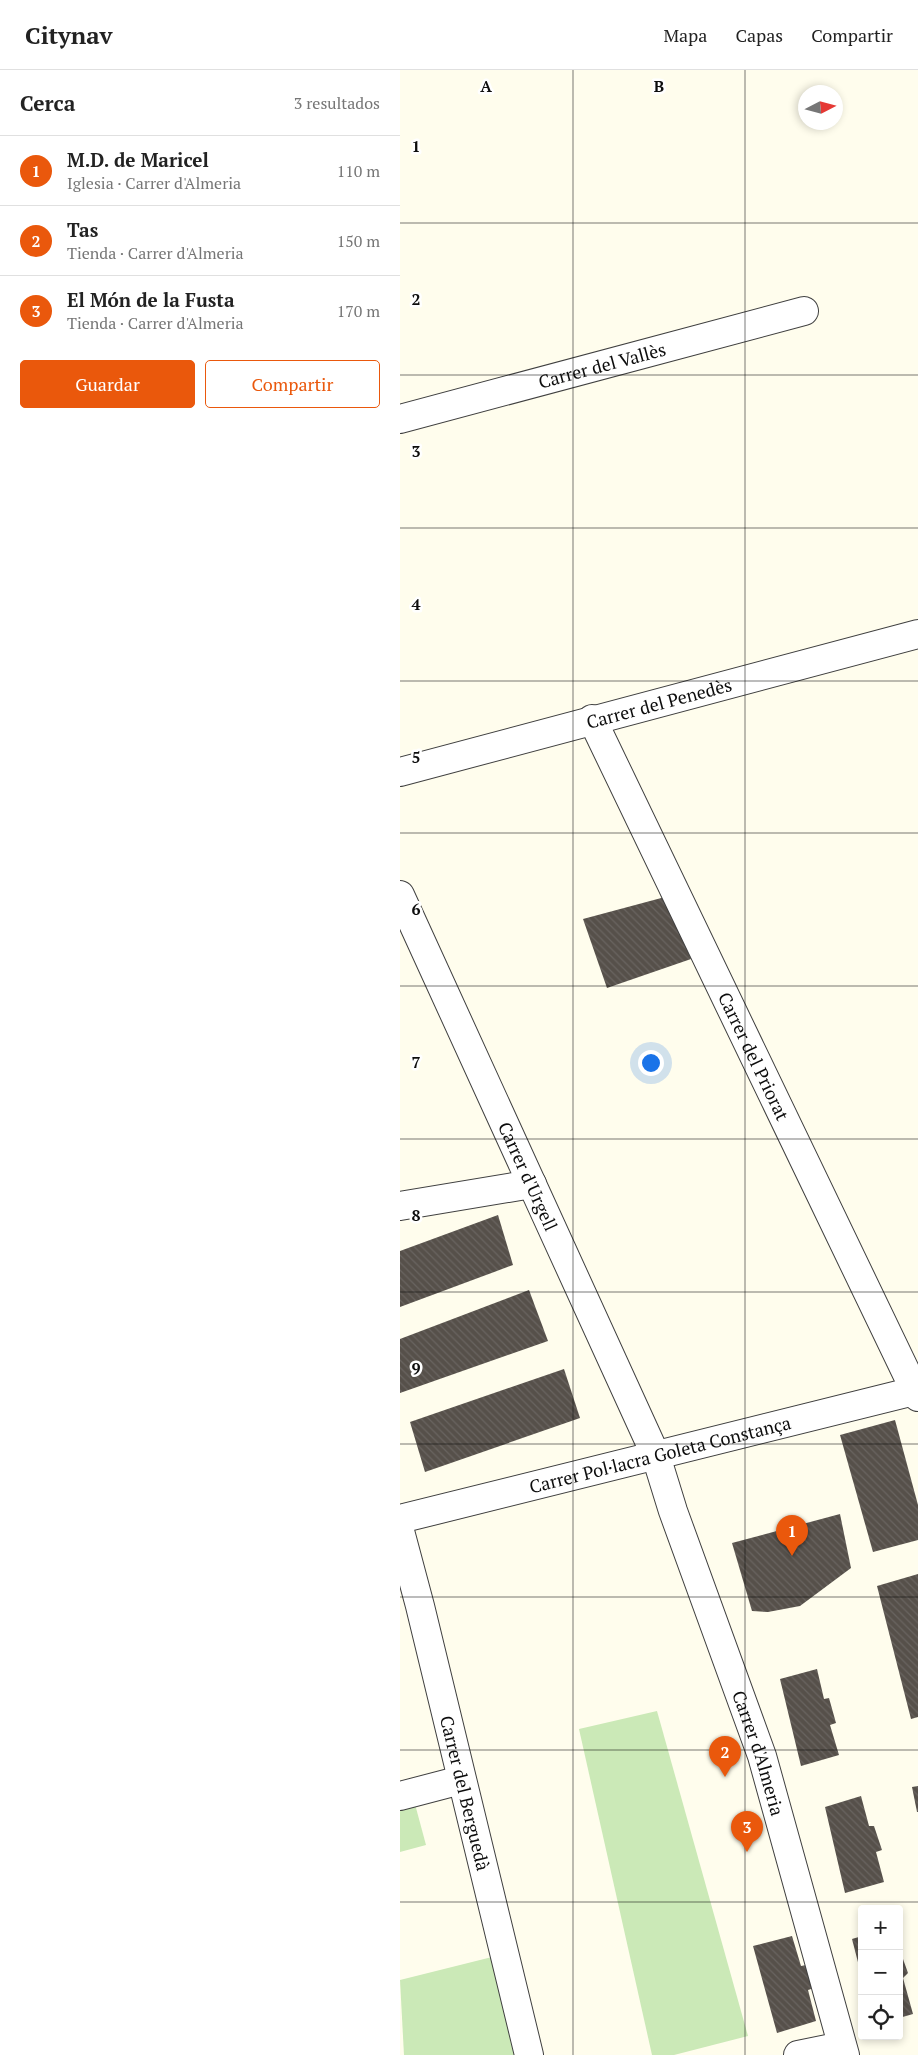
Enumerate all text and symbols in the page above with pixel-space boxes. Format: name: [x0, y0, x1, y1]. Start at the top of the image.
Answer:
text: Citynav: [25, 19, 112, 51]
text: Mapa: [663, 23, 707, 47]
text: Capas: [735, 23, 783, 47]
text: Compartir: [811, 23, 893, 47]
text: A: [480, 75, 492, 97]
text: B: [654, 75, 664, 97]
north arrow: [798, 85, 843, 130]
text: Cerca: [20, 89, 75, 117]
text: 3 resultados: [294, 92, 380, 114]
text: 1: [411, 135, 421, 157]
text: M.D. de Maricel: [67, 147, 209, 172]
text: 1: [31, 160, 41, 182]
text: 110 m: [337, 160, 380, 182]
text: Iglesia · Carrer d'Almeria: [67, 172, 241, 194]
text: Tas: [67, 217, 98, 242]
text: 2: [31, 230, 41, 252]
text: 150 m: [337, 230, 380, 252]
text: Tienda · Carrer d'Almeria: [67, 242, 244, 264]
text: El Món de la Fusta: [67, 287, 234, 312]
text: 2: [411, 288, 421, 310]
text: 3: [31, 300, 41, 322]
text: 170 m: [337, 300, 380, 322]
text: Tienda · Carrer d'Almeria: [67, 312, 244, 334]
street label: Carrer del Vallès: [536, 337, 668, 394]
button: Guardar: [20, 360, 195, 408]
button: Compartir: [205, 360, 380, 408]
text: 3: [411, 440, 421, 462]
text: 4: [411, 593, 421, 615]
street label: Carrer del Penedès: [584, 672, 734, 734]
text: 5: [411, 746, 421, 768]
text: 6: [411, 898, 421, 920]
street label: Carrer del Priorat: [713, 988, 795, 1124]
your location: [638, 1050, 664, 1076]
text: 7: [411, 1051, 421, 1073]
street label: Carrer d'Urgell: [493, 1118, 564, 1234]
text: 8: [411, 1204, 421, 1226]
text: 9: [411, 1357, 421, 1379]
street label: Carrer Pol·lacra Goleta Constança: [527, 1410, 793, 1498]
pin: 1: [776, 1515, 808, 1556]
street label: Carrer d'Almeria: [727, 1687, 790, 1818]
street label: Carrer del Berguedà: [435, 1713, 496, 1873]
pin: 2: [709, 1736, 741, 1777]
pin: 3: [731, 1811, 763, 1852]
map controls: [858, 1905, 903, 2040]
button: +: [858, 1905, 903, 1950]
button: −: [858, 1950, 903, 1995]
button: locate: [858, 1995, 903, 2040]

